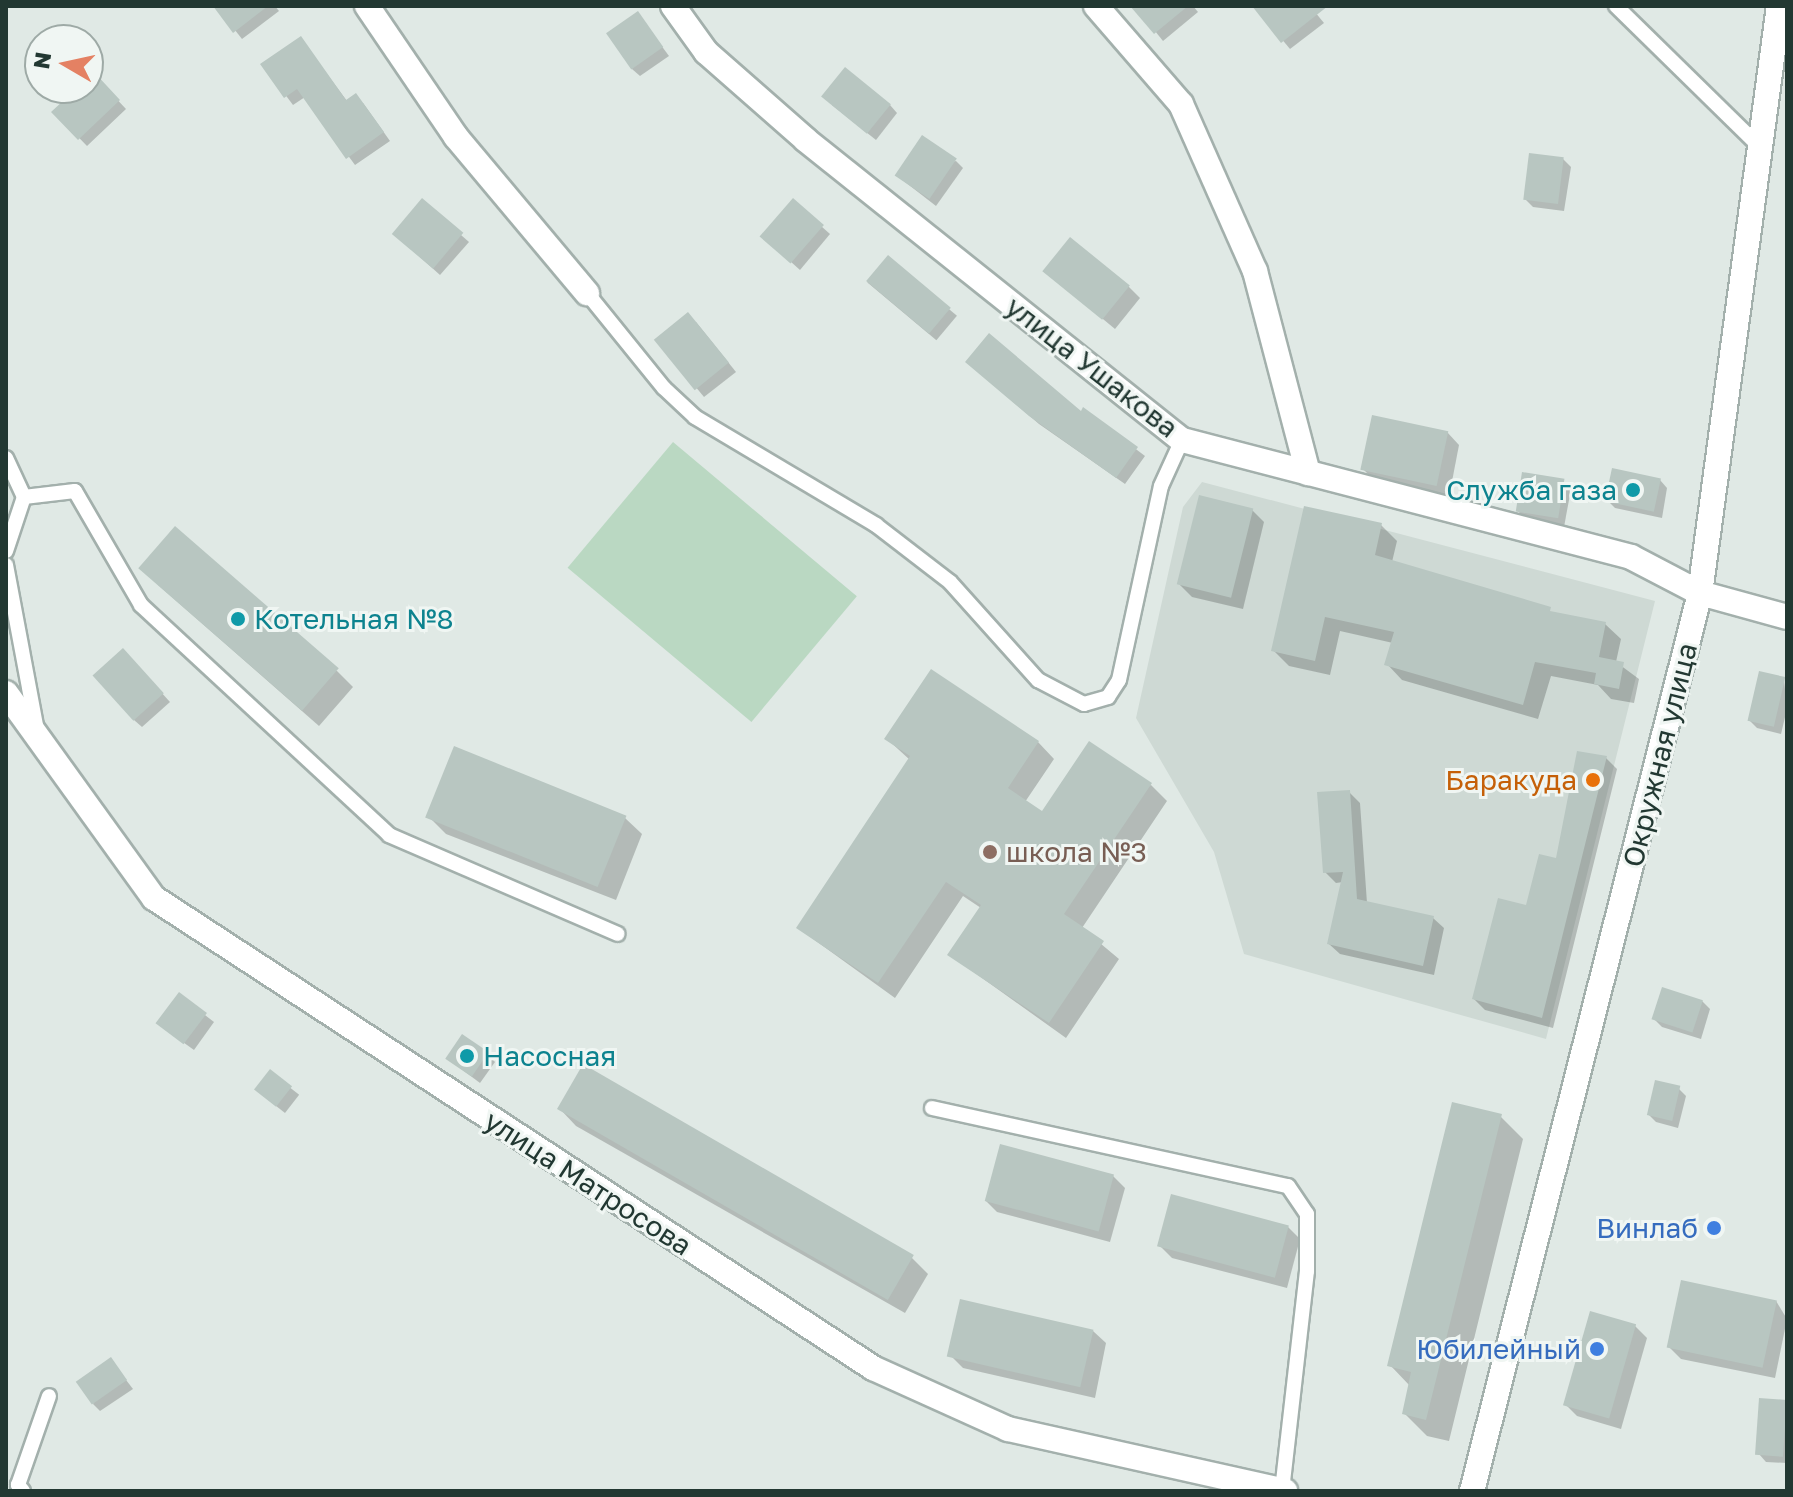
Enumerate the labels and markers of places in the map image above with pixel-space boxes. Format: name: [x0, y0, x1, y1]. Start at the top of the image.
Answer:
place label: Служба газа: [1446, 473, 1617, 507]
marker: Служба газа: [1624, 481, 1642, 499]
place label: Котельная №8: [254, 602, 454, 636]
marker: Котельная №8: [229, 610, 247, 628]
place label: Баракуда: [1445, 763, 1577, 797]
marker: Баракуда: [1584, 771, 1602, 789]
place label: школа №3: [1006, 835, 1147, 869]
marker: школа №3: [981, 843, 999, 861]
place label: Насосная: [483, 1039, 616, 1073]
marker: Насосная: [458, 1047, 476, 1065]
place label: Винлаб: [1596, 1211, 1698, 1245]
marker: Винлаб: [1705, 1219, 1723, 1237]
place label: Юбилейный: [1416, 1332, 1581, 1366]
marker: Юбилейный: [1588, 1340, 1606, 1358]

